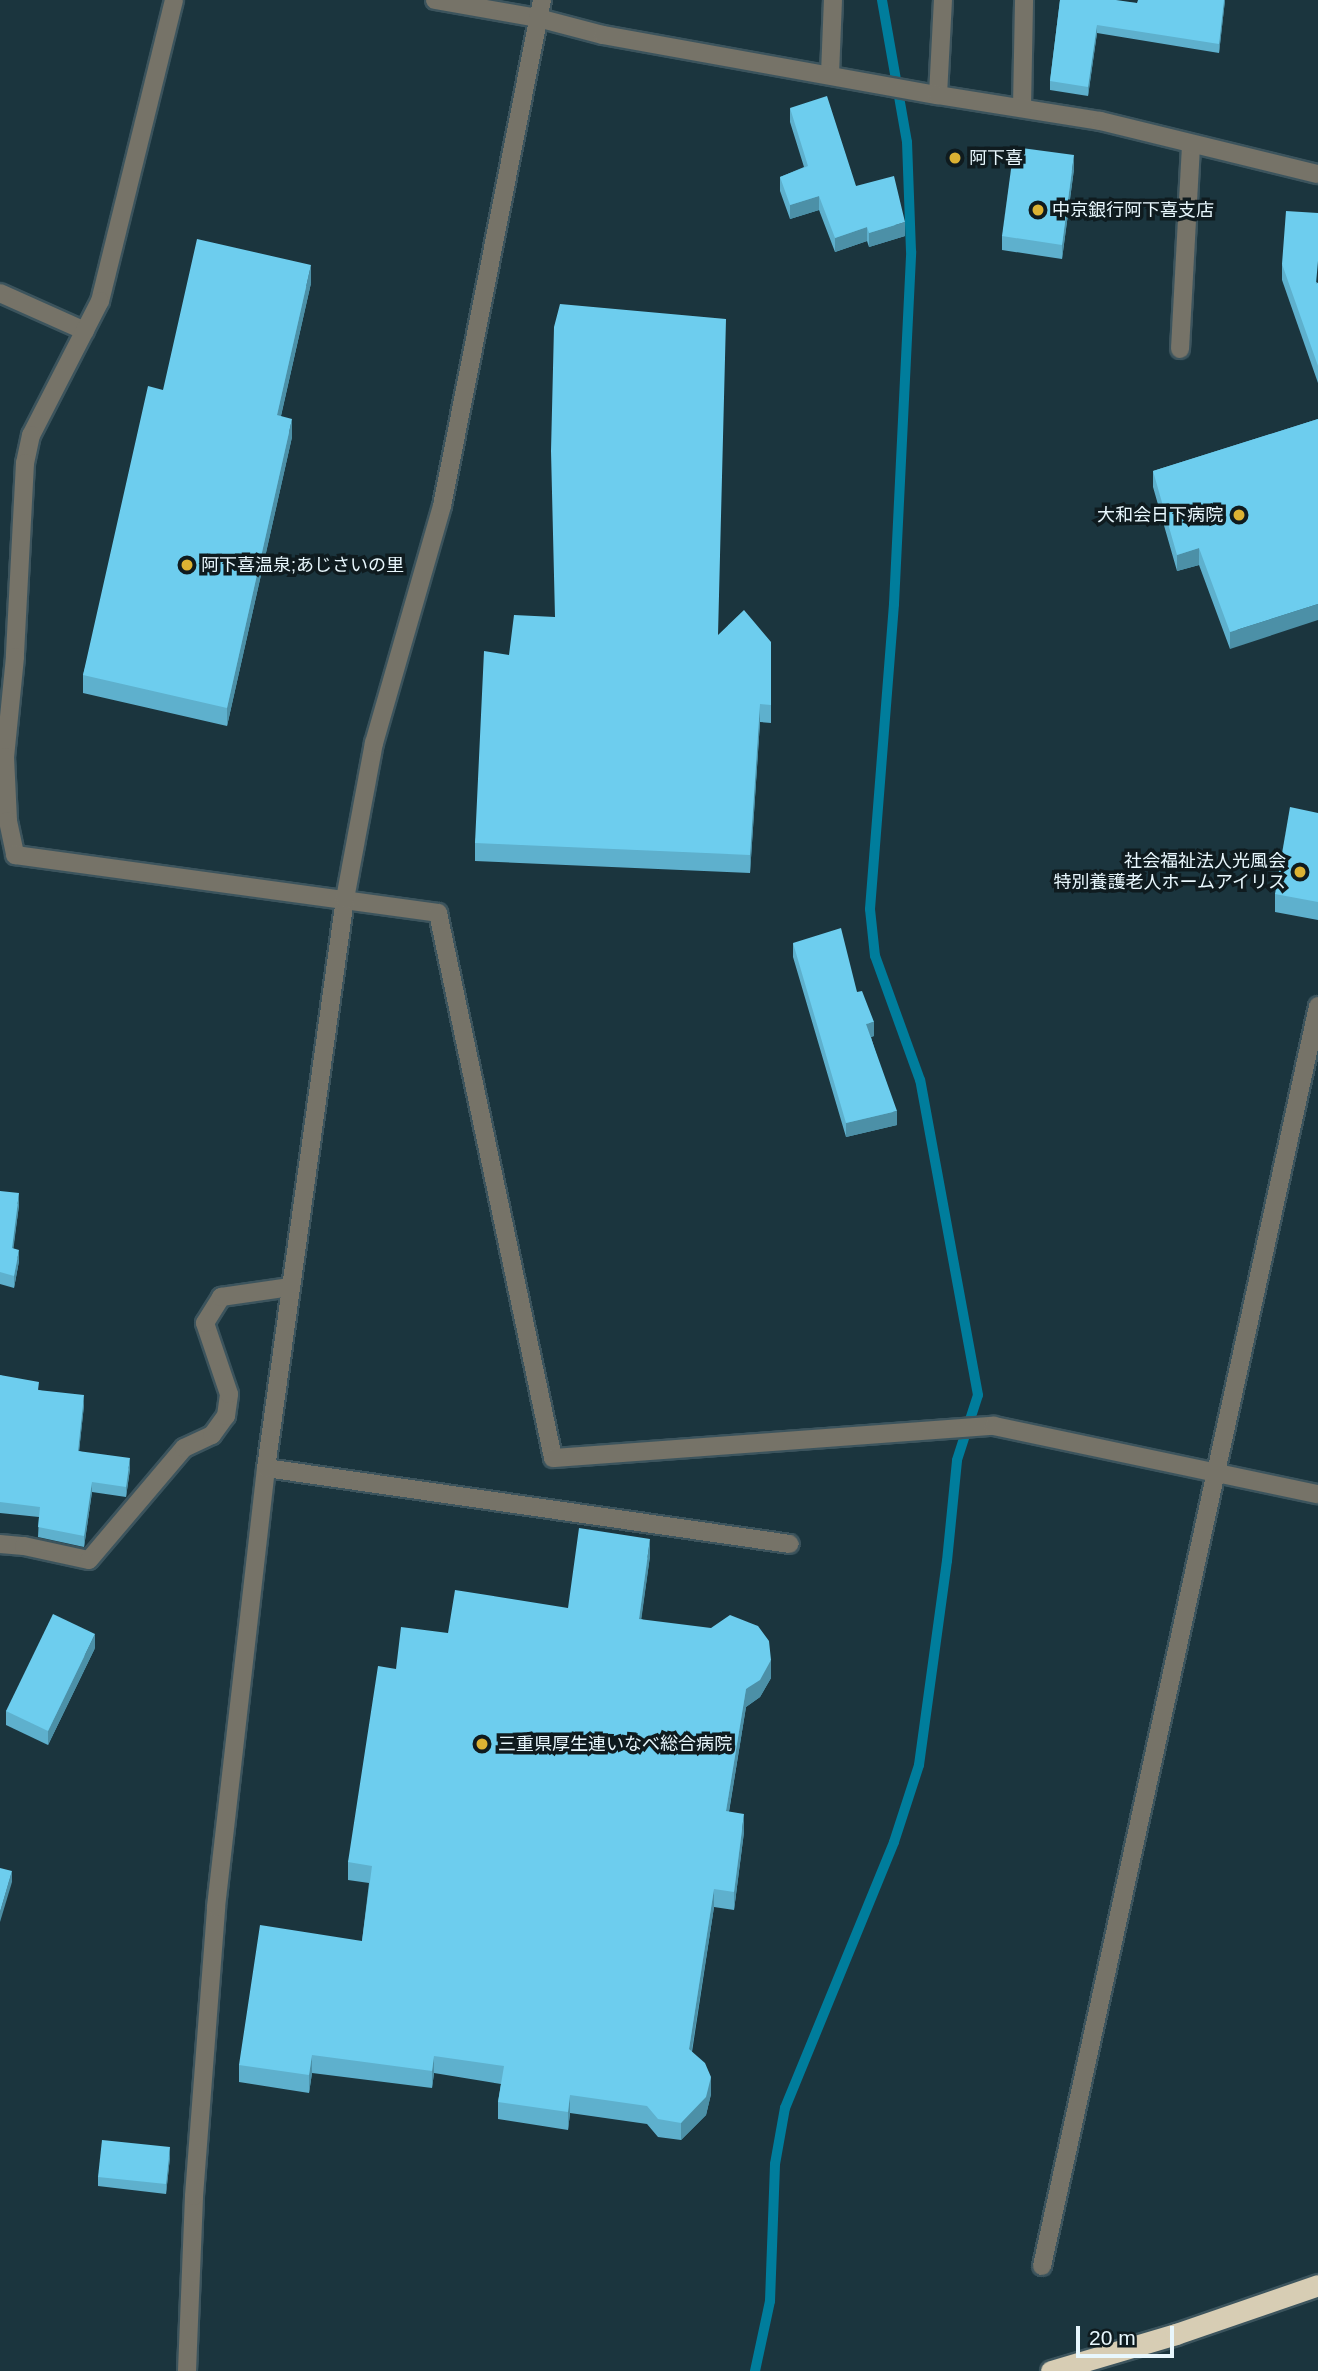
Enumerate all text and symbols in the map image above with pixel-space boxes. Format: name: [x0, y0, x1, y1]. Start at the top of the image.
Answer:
place label: 阿下喜: [969, 147, 1023, 169]
marker: 阿下喜: [947, 150, 963, 166]
place label: 中京銀行阿下喜支店: [1052, 199, 1214, 221]
marker: 中京銀行阿下喜支店: [1030, 202, 1046, 218]
place label: 大和会日下病院: [1097, 504, 1223, 526]
marker: 大和会日下病院: [1229, 505, 1249, 525]
place label: 阿下喜温泉;あじさいの里: [201, 554, 404, 576]
marker: 阿下喜温泉;あじさいの里: [179, 557, 195, 573]
place label: 社会福祉法人光風会 特別養護老人ホームアイリス: [1052, 851, 1286, 894]
marker: 社会福祉法人光風会 特別養護老人ホームアイリス: [1292, 864, 1308, 880]
place label: 三重県厚生連いなべ総合病院: [498, 1733, 732, 1755]
marker: 三重県厚生連いなべ総合病院: [472, 1734, 492, 1754]
scale bar: [1080, 2312, 1178, 2356]
text: 20 m: [1089, 2326, 1136, 2349]

